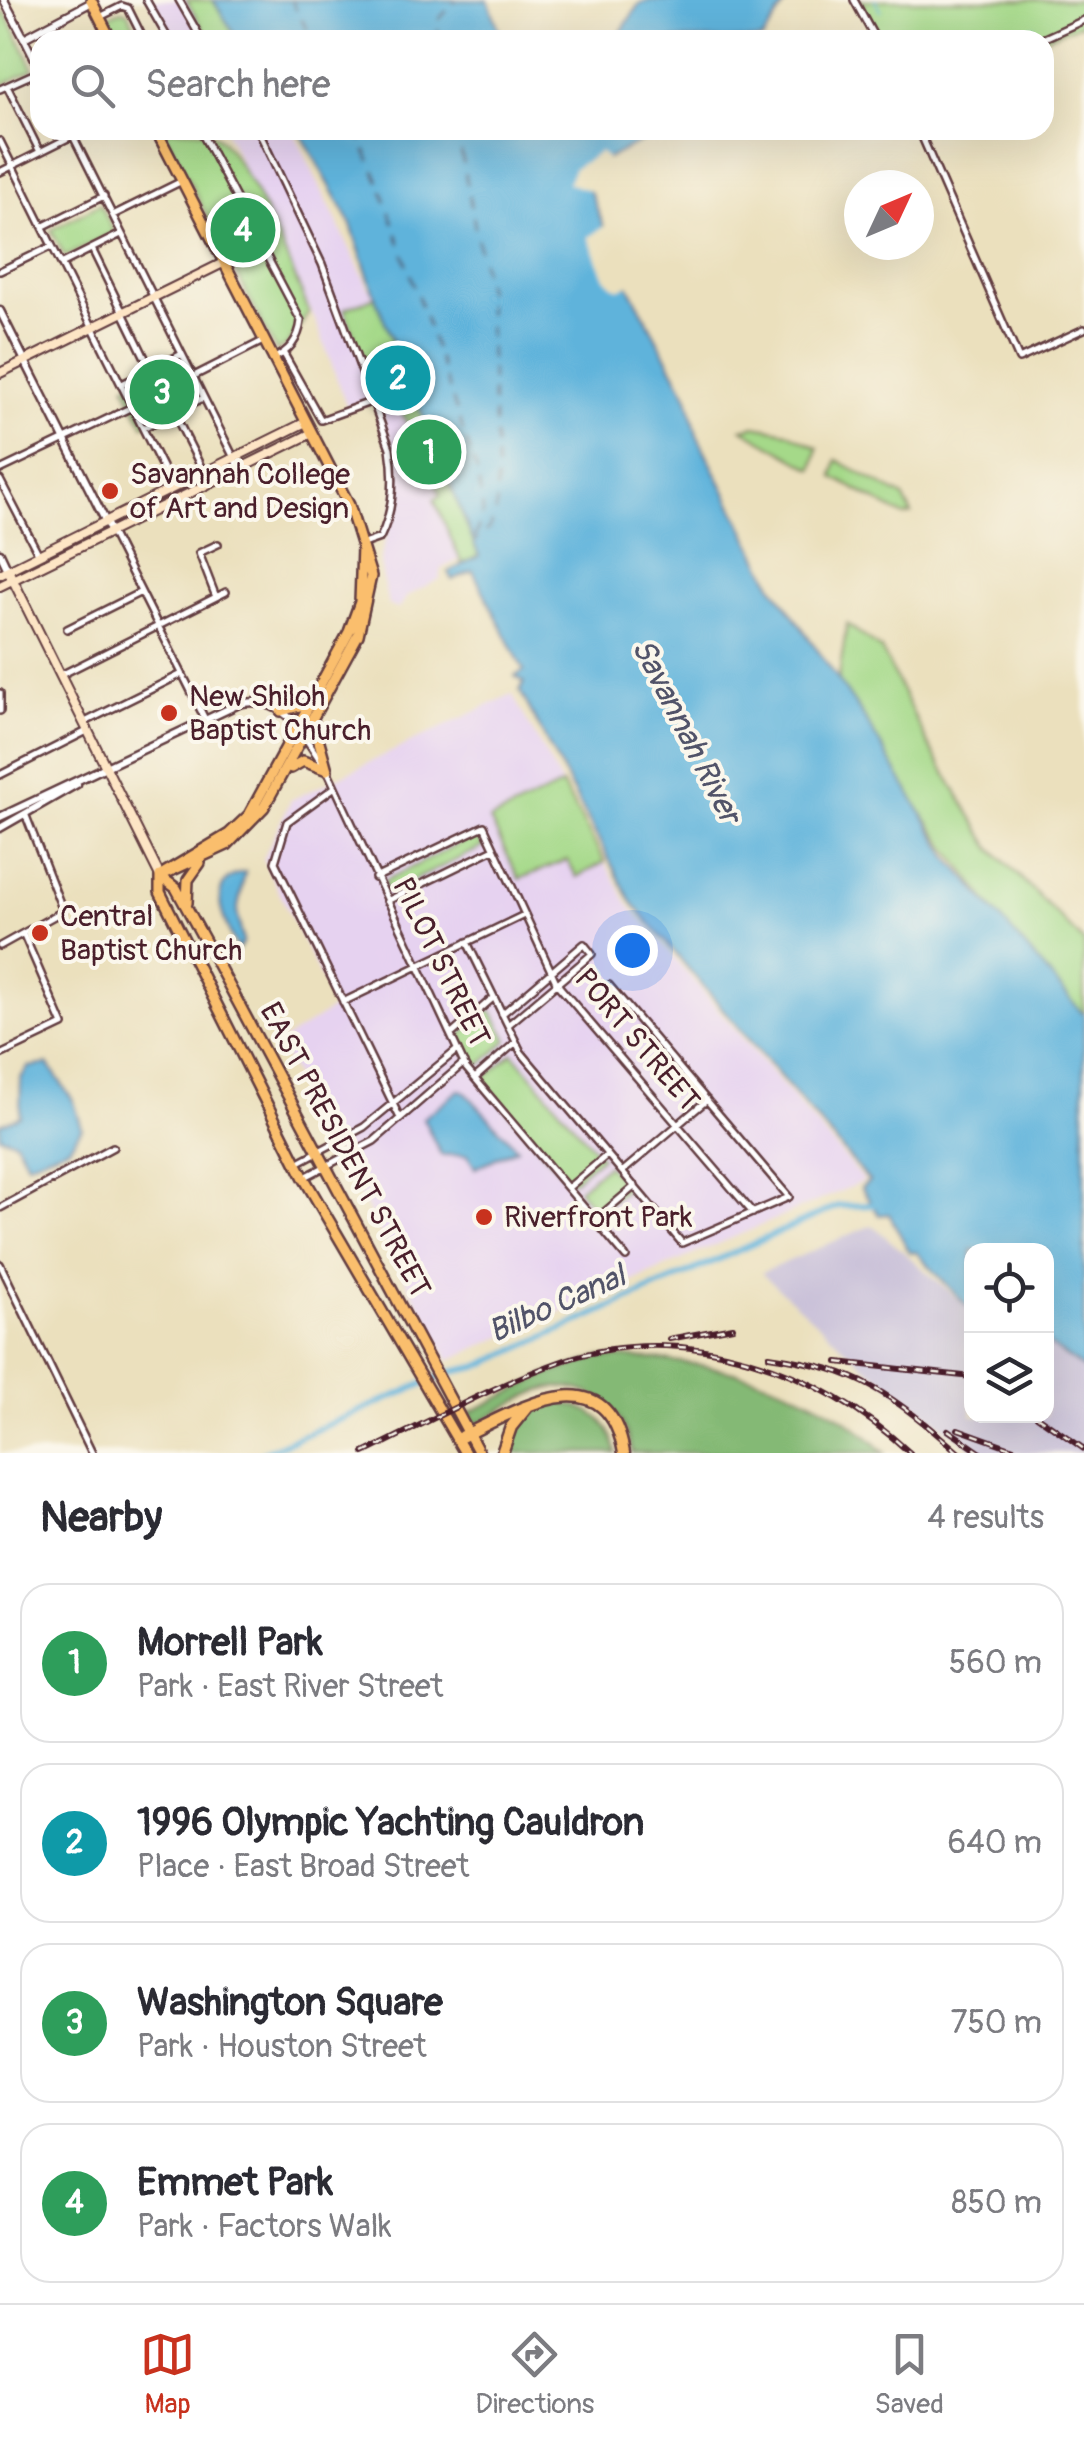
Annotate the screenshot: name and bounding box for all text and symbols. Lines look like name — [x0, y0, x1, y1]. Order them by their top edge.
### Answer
search box — [30, 30, 1054, 140]
icon: search — [65, 58, 120, 113]
text: Search here — [145, 61, 331, 109]
north arrow — [844, 170, 934, 260]
pin: 4 — [210, 192, 276, 268]
pin: 2 — [366, 340, 430, 416]
pin: 3 — [130, 354, 194, 430]
pin: 1 — [396, 414, 462, 490]
place label: Savannah College of Art and Design — [130, 456, 350, 527]
marker: Savannah College of Art and Design — [99, 480, 121, 502]
water label: Savannah River — [622, 632, 751, 833]
place label: New Shiloh Baptist Church — [189, 678, 371, 749]
marker: New Shiloh Baptist Church — [158, 702, 180, 724]
street label: PILOT STREET — [384, 871, 498, 1053]
place label: Central Baptist Church — [60, 898, 242, 969]
marker: Central Baptist Church — [29, 922, 51, 944]
your location — [607, 925, 658, 976]
street label: PORT STREET — [566, 961, 708, 1119]
street label: EAST PRESIDENT STREET — [251, 996, 439, 1304]
place label: Riverfront Park — [504, 1199, 693, 1236]
marker: Riverfront Park — [473, 1206, 495, 1228]
map controls — [964, 1243, 1054, 1423]
button: locate — [964, 1243, 1054, 1333]
water label: Bilbo Canal — [482, 1255, 635, 1352]
button: layers — [964, 1333, 1054, 1423]
text: Nearby — [40, 1492, 162, 1544]
text: 4 results — [927, 1498, 1044, 1538]
text: Morrell Park — [137, 1619, 323, 1667]
text: 1 — [68, 1643, 81, 1683]
text: 560 m — [949, 1643, 1042, 1683]
text: Park · East River Street — [137, 1667, 443, 1707]
text: 1996 Olympic Yachting Cauldron — [137, 1799, 644, 1847]
text: 2 — [66, 1823, 83, 1863]
text: 640 m — [948, 1823, 1042, 1863]
text: Place · East Broad Street — [137, 1847, 469, 1887]
text: Washington Square — [137, 1979, 443, 2027]
text: 3 — [66, 2003, 83, 2043]
text: 750 m — [951, 2003, 1042, 2043]
text: Park · Houston Street — [137, 2027, 427, 2067]
text: Emmet Park — [137, 2159, 333, 2207]
text: 4 — [65, 2183, 84, 2223]
text: 850 m — [951, 2183, 1042, 2223]
text: Park · Factors Walk — [137, 2207, 392, 2247]
tab: Map — [140, 2327, 195, 2422]
tab: Directions — [475, 2327, 594, 2422]
tab: Saved — [874, 2327, 944, 2422]

